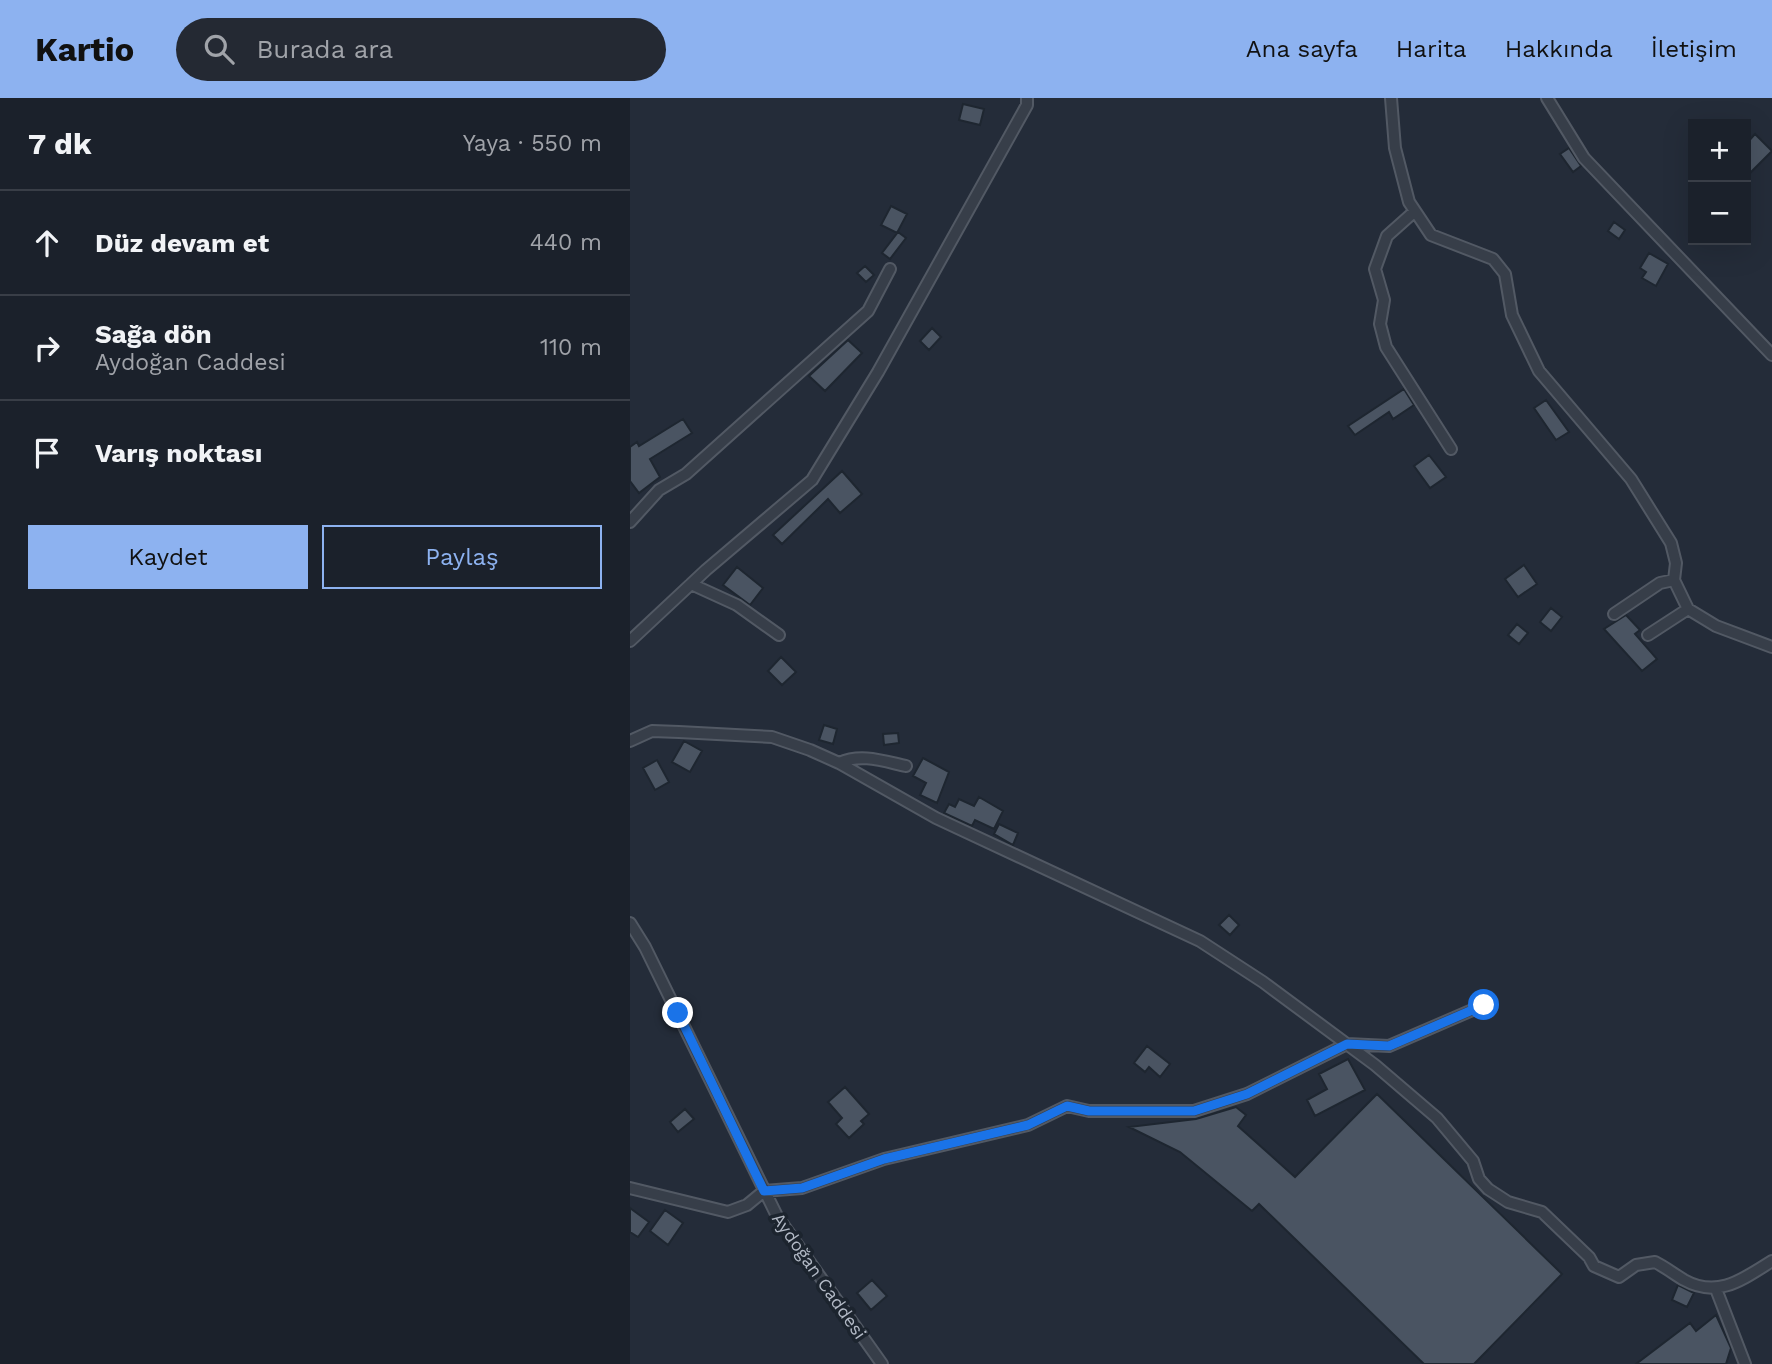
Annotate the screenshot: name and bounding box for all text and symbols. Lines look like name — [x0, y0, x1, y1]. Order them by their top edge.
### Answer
search box — [176, 18, 666, 81]
text: Kartio — [35, 30, 134, 69]
icon: search — [200, 30, 238, 68]
text: Burada ara — [256, 34, 393, 64]
text: Ana sayfa — [1246, 35, 1358, 63]
text: Harita — [1396, 35, 1467, 63]
text: Hakkında — [1505, 35, 1613, 63]
text: İletişim — [1651, 35, 1737, 63]
map controls — [1688, 119, 1751, 245]
button: + — [1688, 119, 1751, 182]
text: 7 dk — [28, 126, 92, 161]
text: Yaya · 550 m — [463, 130, 602, 157]
button: − — [1688, 182, 1751, 245]
icon: ahead — [28, 224, 66, 262]
text: Düz devam et — [95, 228, 269, 258]
text: 440 m — [530, 229, 602, 256]
text: Sağa dön — [95, 319, 212, 349]
icon: right — [28, 329, 66, 367]
text: 110 m — [540, 334, 602, 361]
text: Aydoğan Caddesi — [95, 349, 286, 376]
icon: arrive — [28, 434, 66, 472]
text: Varış noktası — [95, 438, 262, 468]
button: Kaydet — [28, 525, 308, 589]
button: Paylaş — [322, 525, 602, 589]
route start — [1468, 989, 1499, 1020]
route end — [662, 997, 693, 1028]
street label: Aydoğan Caddesi — [768, 1209, 871, 1343]

